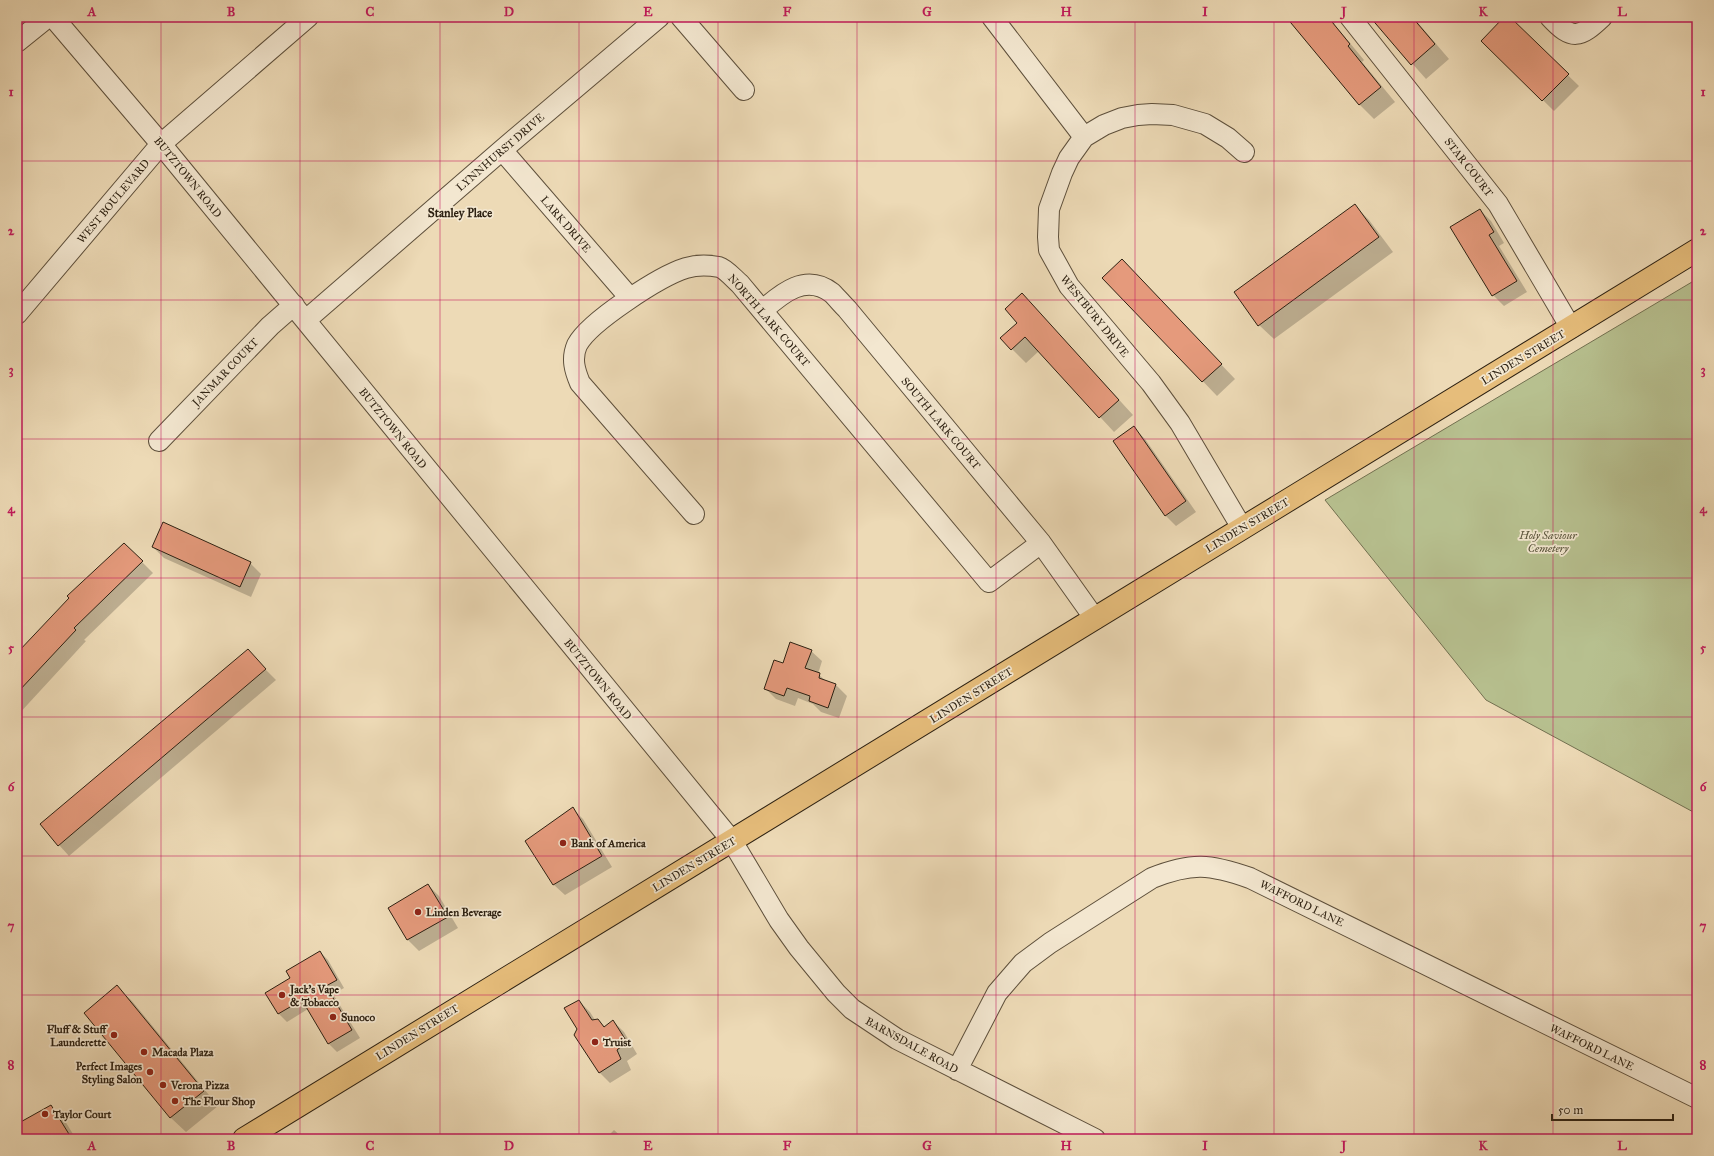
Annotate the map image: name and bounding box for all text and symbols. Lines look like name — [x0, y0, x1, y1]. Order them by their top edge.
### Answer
text: A — [87, 4, 97, 20]
text: B — [227, 4, 236, 20]
text: C — [366, 4, 375, 20]
text: D — [504, 4, 514, 20]
text: E — [643, 4, 653, 20]
text: F — [783, 4, 792, 20]
text: G — [922, 4, 932, 20]
text: H — [1060, 4, 1072, 20]
text: I — [1202, 4, 1208, 20]
text: J — [1339, 4, 1347, 20]
text: K — [1478, 4, 1488, 20]
text: L — [1617, 4, 1627, 20]
text: 1 — [8, 84, 14, 100]
text: 1 — [1700, 84, 1706, 100]
street label: LYNNHURST DRIVE — [454, 111, 547, 194]
street label: BUTZTOWN ROAD — [151, 134, 224, 221]
street label: STAR COURT — [1442, 135, 1496, 200]
street label: WEST BOULEVARD — [75, 157, 152, 246]
street label: LARK DRIVE — [538, 194, 594, 255]
district label: Stanley Place — [428, 206, 492, 221]
text: 2 — [8, 223, 15, 239]
text: 2 — [1700, 223, 1707, 239]
street label: NORTH LARK COURT — [725, 272, 812, 369]
street label: WESTBURY DRIVE — [1058, 273, 1132, 360]
street label: LINDEN STREET — [1479, 327, 1568, 388]
street label: JANMAR COURT — [189, 335, 262, 410]
text: 3 — [8, 362, 14, 378]
text: 3 — [1700, 362, 1706, 378]
street label: SOUTH LARK COURT — [898, 375, 983, 472]
street label: BUTZTOWN ROAD — [356, 385, 429, 472]
street label: LINDEN STREET — [1203, 495, 1292, 556]
text: 4 — [7, 501, 15, 517]
text: 4 — [1699, 501, 1707, 517]
park label: Holy Saviour Cemetery — [1518, 529, 1578, 555]
street label: BUTZTOWN ROAD — [561, 636, 634, 723]
text: 5 — [8, 640, 15, 656]
text: 5 — [1700, 640, 1707, 656]
street label: LINDEN STREET — [927, 664, 1015, 726]
text: 6 — [8, 779, 16, 795]
text: 6 — [1700, 779, 1708, 795]
street label: LINDEN STREET — [650, 834, 739, 895]
place label: Bank of America — [571, 837, 646, 850]
marker: Bank of America — [558, 838, 568, 848]
street label: WAFFORD LANE — [1258, 877, 1346, 929]
place label: Linden Beverage — [426, 906, 502, 919]
marker: Linden Beverage — [413, 907, 423, 917]
text: 7 — [8, 918, 15, 934]
text: 7 — [1700, 918, 1707, 934]
place label: Jack's Vape & Tobacco — [288, 983, 340, 1009]
marker: Jack's Vape & Tobacco — [277, 990, 287, 1000]
street label: LINDEN STREET — [373, 1001, 461, 1063]
place label: Sunoco — [341, 1011, 375, 1024]
marker: Sunoco — [328, 1012, 338, 1022]
street label: BARNSDALE ROAD — [863, 1015, 961, 1077]
street label: WAFFORD LANE — [1548, 1021, 1636, 1073]
place label: Fluff & Stuff Launderette — [47, 1023, 108, 1049]
marker: Fluff & Stuff Launderette — [109, 1030, 119, 1040]
place label: Truist — [602, 1036, 631, 1049]
marker: Truist — [590, 1037, 600, 1047]
place label: Macada Plaza — [152, 1046, 214, 1059]
marker: Macada Plaza — [139, 1047, 149, 1057]
text: 8 — [8, 1057, 15, 1073]
text: 8 — [1700, 1057, 1707, 1073]
place label: Perfect Images Styling Salon — [76, 1060, 142, 1087]
marker: Perfect Images Styling Salon — [145, 1067, 155, 1077]
place label: Verona Pizza — [170, 1079, 230, 1092]
marker: Verona Pizza — [158, 1080, 168, 1090]
place label: The Flour Shop — [182, 1095, 256, 1109]
marker: The Flour Shop — [170, 1096, 180, 1106]
scale bar — [1552, 1096, 1673, 1122]
text: 50 m — [1558, 1103, 1583, 1117]
place label: Taylor Court — [52, 1108, 112, 1122]
marker: Taylor Court — [40, 1109, 50, 1119]
text: A — [87, 1138, 97, 1154]
text: B — [227, 1138, 236, 1154]
text: C — [366, 1138, 375, 1154]
text: D — [504, 1138, 514, 1154]
text: E — [643, 1138, 653, 1154]
text: F — [783, 1138, 792, 1154]
text: G — [922, 1138, 932, 1154]
text: H — [1060, 1138, 1072, 1154]
text: I — [1202, 1138, 1208, 1154]
text: J — [1339, 1138, 1347, 1154]
text: K — [1478, 1138, 1488, 1154]
text: L — [1617, 1138, 1627, 1154]

